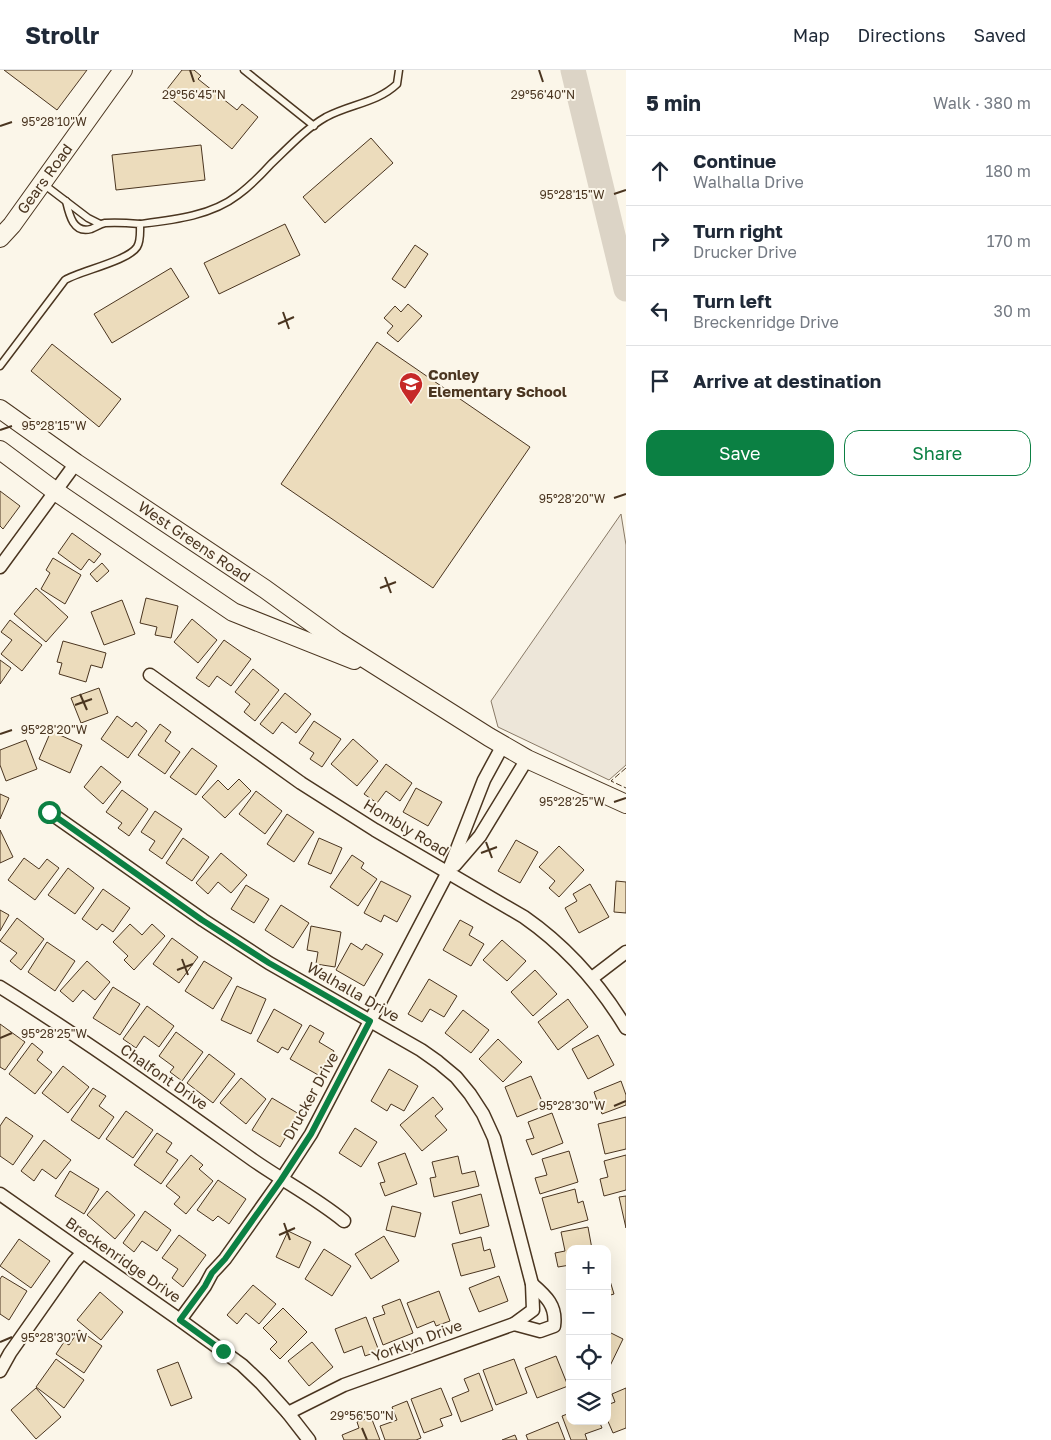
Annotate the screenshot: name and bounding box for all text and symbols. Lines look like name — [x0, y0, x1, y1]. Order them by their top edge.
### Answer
text: Strollr — [25, 20, 99, 49]
text: Map — [793, 24, 829, 46]
text: Directions — [857, 24, 945, 46]
text: Saved — [973, 24, 1026, 46]
text: 29°56'45"N — [162, 87, 226, 102]
text: 29°56'40"N — [511, 87, 575, 102]
text: 5 min — [646, 90, 701, 116]
text: Walk · 380 m — [933, 93, 1031, 113]
text: 95°28'10"W — [21, 114, 87, 129]
street label: Gears Road — [13, 140, 76, 217]
text: Continue — [693, 149, 776, 172]
icon: ahead — [646, 157, 674, 185]
text: 180 m — [985, 161, 1031, 181]
text: Walhalla Drive — [693, 172, 804, 192]
text: 95°28'15"W — [539, 187, 605, 202]
text: Turn right — [693, 219, 783, 242]
icon: right — [646, 227, 674, 255]
text: 170 m — [987, 231, 1031, 251]
text: Drucker Drive — [693, 242, 797, 262]
text: Turn left — [693, 289, 772, 312]
icon: left — [646, 297, 674, 325]
text: 30 m — [994, 301, 1031, 321]
text: Breckenridge Drive — [693, 312, 839, 332]
place label: Conley Elementary School — [428, 365, 567, 400]
icon: arrive — [646, 367, 674, 395]
text: Arrive at destination — [693, 369, 881, 392]
school or university icon: Conley Elementary School — [398, 371, 424, 405]
text: 95°28'15"W — [21, 418, 87, 433]
button: Save — [646, 430, 834, 476]
button: Share — [844, 430, 1031, 476]
text: 95°28'20"W — [539, 491, 606, 506]
street label: West Greens Road — [135, 497, 254, 585]
text: 95°28'20"W — [21, 722, 88, 737]
text: 95°28'25"W — [539, 794, 606, 809]
street label: Hombly Road — [361, 795, 452, 860]
route start — [38, 801, 61, 824]
street label: Walhalla Drive — [304, 957, 403, 1025]
text: 95°28'25"W — [21, 1026, 88, 1041]
street label: Chalfont Drive — [117, 1039, 212, 1113]
street label: Drucker Drive — [279, 1048, 342, 1142]
text: 95°28'30"W — [539, 1098, 606, 1113]
street label: Breckenridge Drive — [62, 1213, 185, 1306]
map controls — [566, 1245, 611, 1425]
button: + — [566, 1245, 611, 1290]
button: − — [566, 1290, 611, 1335]
street label: Yorklyn Drive — [369, 1315, 465, 1365]
text: 95°28'30"W — [21, 1330, 88, 1345]
button: locate — [566, 1335, 611, 1380]
route end — [212, 1340, 235, 1363]
button: layers — [566, 1380, 611, 1425]
text: 29°56'50"N — [330, 1408, 394, 1423]

